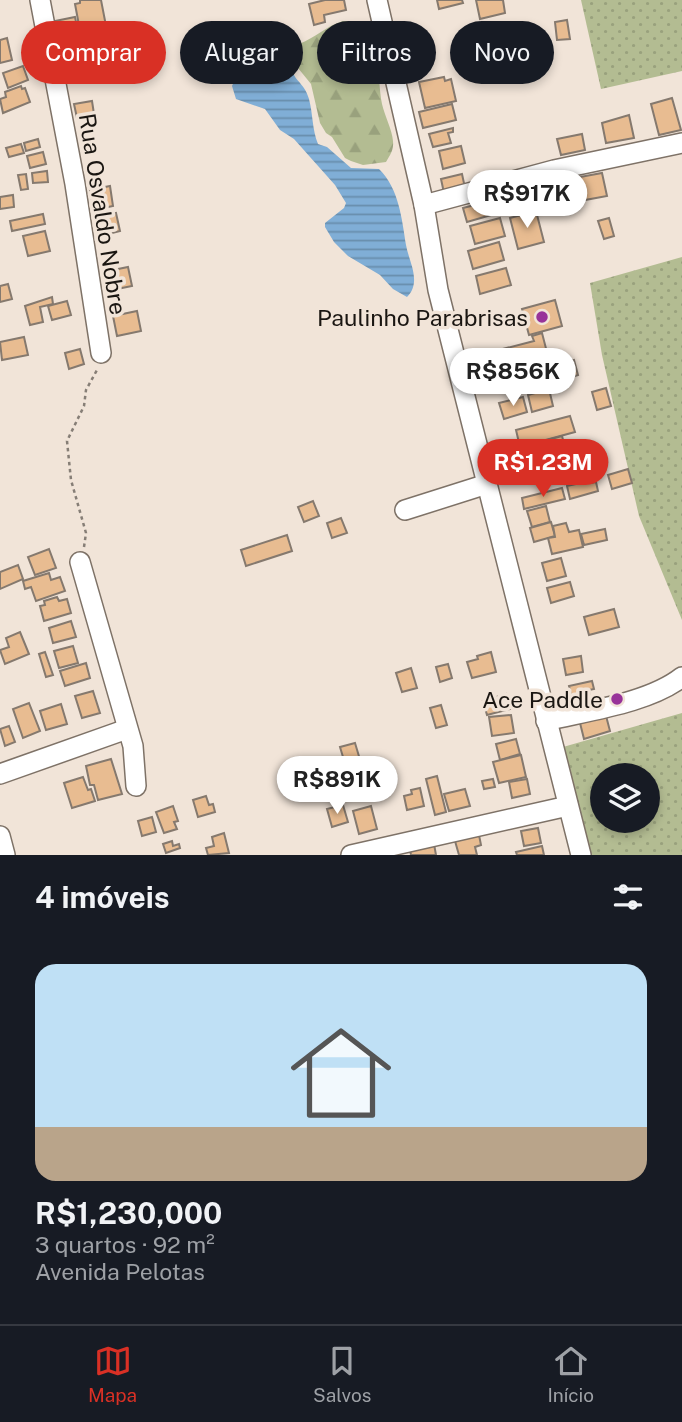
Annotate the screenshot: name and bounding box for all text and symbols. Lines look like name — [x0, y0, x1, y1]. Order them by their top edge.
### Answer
chip: Comprar — [21, 21, 166, 84]
chip: Alugar — [180, 21, 303, 84]
chip: Filtros — [317, 21, 436, 84]
chip: Novo — [450, 21, 554, 84]
street label: Rua Osvaldo Nobre — [74, 111, 132, 317]
pin: R$917K — [470, 170, 584, 230]
text: R$917K — [483, 179, 571, 206]
place label: Paulinho Parabrisas — [317, 304, 528, 331]
marker: Paulinho Parabrisas — [534, 309, 550, 325]
pin: R$856K — [456, 348, 570, 408]
text: R$856K — [466, 357, 560, 384]
pin: R$1.23M — [478, 440, 608, 499]
text: R$1.23M — [493, 448, 593, 475]
place label: Ace Paddle — [482, 686, 603, 713]
marker: Ace Paddle — [609, 691, 625, 707]
pin: R$891K — [280, 756, 394, 816]
map controls — [590, 763, 660, 833]
button: layers — [590, 763, 660, 833]
text: R$891K — [293, 765, 381, 792]
icon: filters — [609, 878, 647, 916]
text: 4 imóveis — [35, 879, 170, 915]
icon: home — [278, 1010, 404, 1136]
text: R$1,230,000 — [35, 1195, 222, 1231]
text: 3 quartos · 92 m² — [35, 1231, 215, 1258]
text: Avenida Pelotas — [35, 1258, 205, 1285]
tab: Mapa — [88, 1342, 137, 1406]
tab: Salvos — [313, 1342, 371, 1406]
tab: Início — [547, 1342, 594, 1406]

